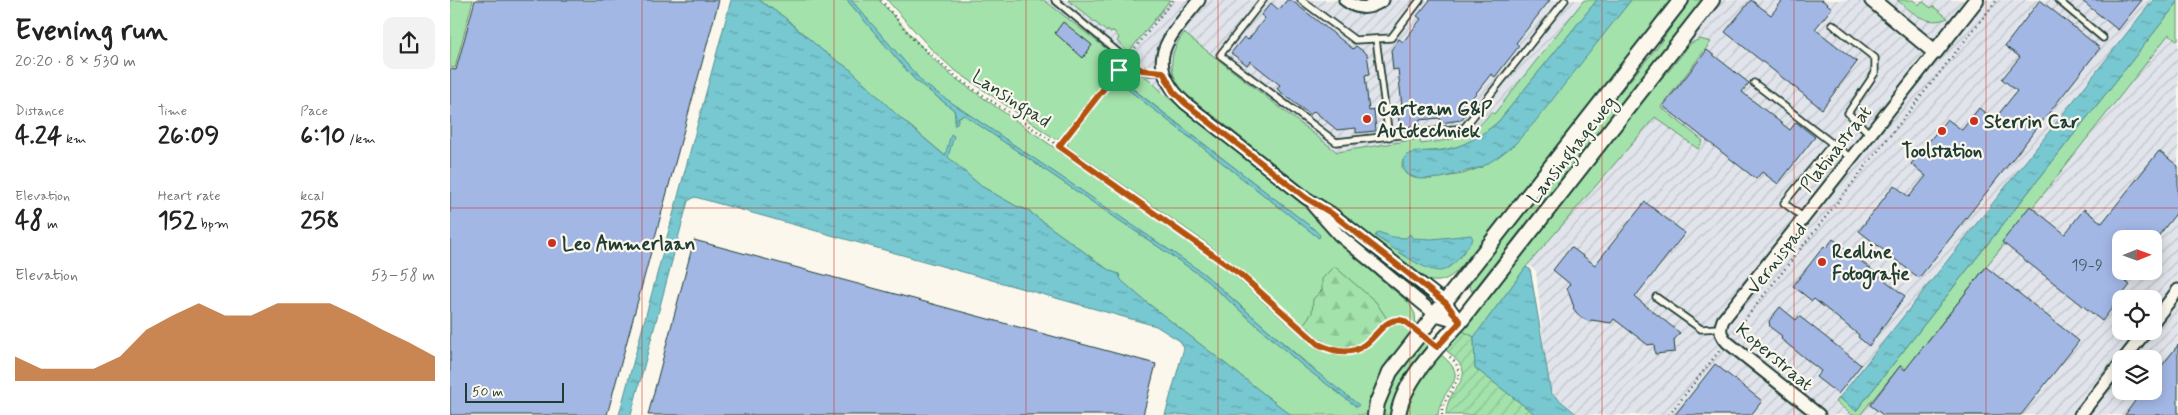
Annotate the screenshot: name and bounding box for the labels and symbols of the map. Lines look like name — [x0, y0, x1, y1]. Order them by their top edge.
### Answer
pin — [1098, 49, 1140, 91]
street label: Lansingpad — [965, 64, 1055, 137]
street label: Lansinghageweg — [1522, 91, 1625, 211]
place label: Carteam G&P Autotechniek — [1377, 97, 1493, 144]
street label: Platinastraat — [1795, 101, 1878, 197]
place label: Sterrin Car — [1984, 110, 2079, 135]
marker: Carteam G&P Autotechniek — [1361, 113, 1373, 125]
marker: Sterrin Car — [1968, 115, 1980, 127]
marker: Toolstation — [1936, 125, 1948, 137]
place label: Toolstation — [1902, 139, 1983, 164]
street label: Vernispad — [1741, 218, 1813, 300]
north arrow — [2112, 230, 2162, 280]
place label: Leo Ammerlaan — [562, 232, 695, 257]
marker: Leo Ammerlaan — [546, 237, 558, 249]
place label: Redline Fotografie — [1832, 240, 1910, 290]
house number: 19-9 — [2071, 255, 2103, 276]
marker: Redline Fotografie — [1816, 256, 1828, 268]
street label: Koperstraat — [1730, 317, 1818, 397]
scale bar — [465, 380, 564, 403]

